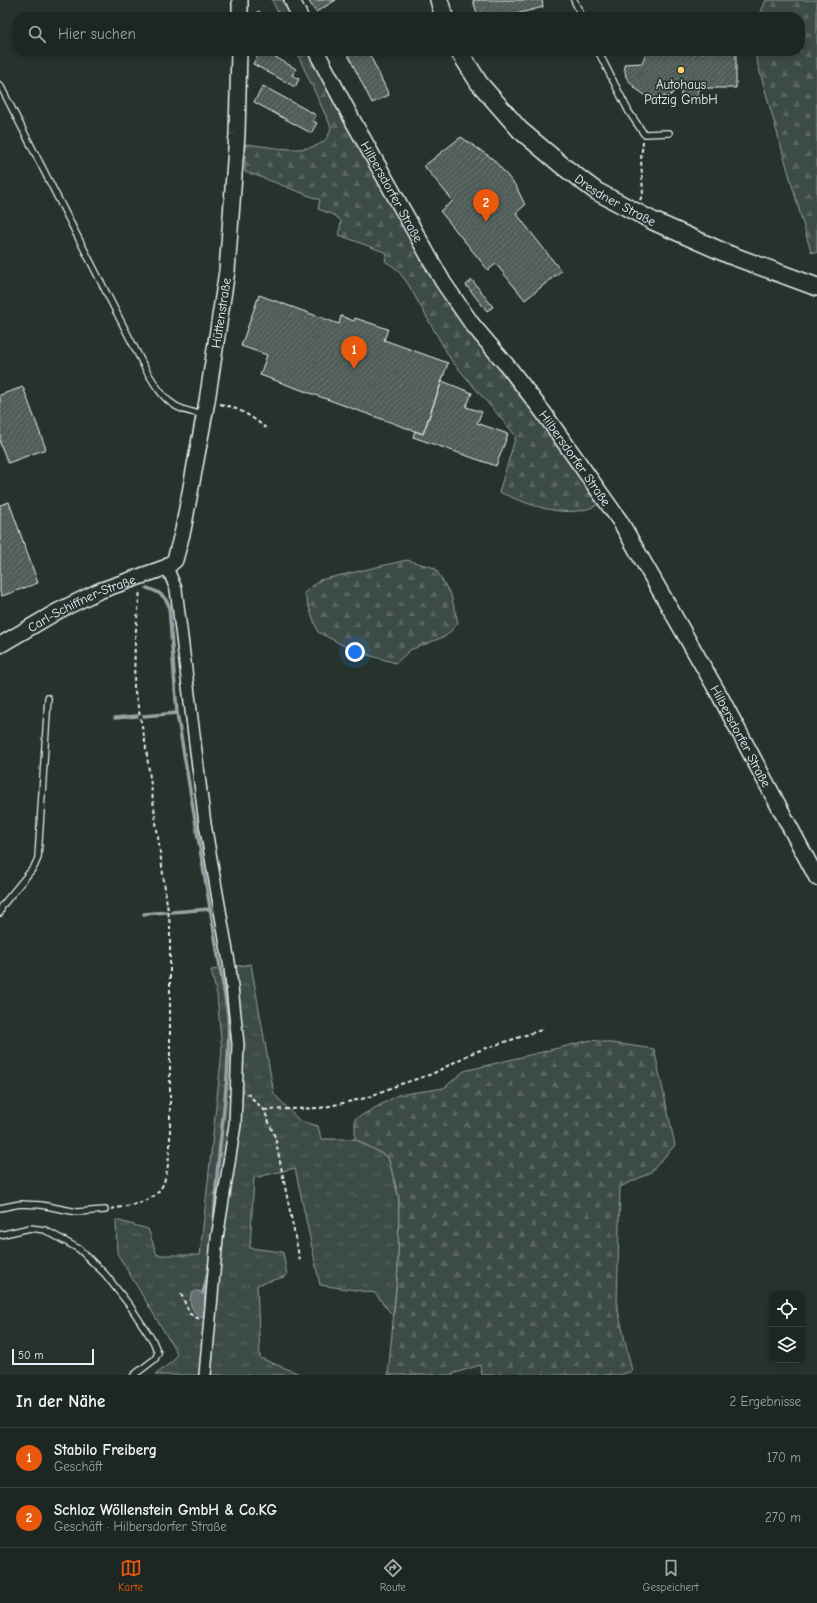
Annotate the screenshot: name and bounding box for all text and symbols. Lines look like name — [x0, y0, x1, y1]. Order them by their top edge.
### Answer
search box — [12, 12, 805, 56]
icon: search — [26, 23, 48, 45]
text: Hier suchen — [58, 25, 136, 43]
marker: Autohaus Patzig GmbH — [676, 65, 686, 75]
place label: Autohaus Patzig GmbH — [644, 77, 718, 107]
street label: Hilbersdorfer Straße — [358, 138, 427, 245]
street label: Dresdner Straße — [572, 171, 659, 229]
pin: 2 — [473, 189, 499, 222]
street label: Hüttenstraße — [208, 276, 233, 349]
pin: 1 — [341, 336, 367, 369]
street label: Hilbersdorfer Straße — [537, 407, 615, 509]
street label: Carl-Schiffner-Straße — [25, 571, 138, 635]
your location — [345, 642, 365, 662]
street label: Hilbersdorfer Straße — [708, 682, 775, 790]
map controls — [769, 1291, 805, 1363]
button: locate — [769, 1291, 805, 1327]
button: layers — [769, 1327, 805, 1363]
scale bar — [12, 1347, 94, 1366]
text: 50 m — [18, 1349, 43, 1362]
text: In der Nähe — [16, 1392, 105, 1411]
text: 2 Ergebnisse — [729, 1394, 801, 1409]
text: Stabilo Freiberg — [54, 1441, 157, 1459]
text: 1 — [26, 1450, 32, 1465]
text: 170 m — [767, 1450, 801, 1465]
text: Geschäft — [54, 1459, 102, 1474]
text: Schloz Wöllenstein GmbH & Co.KG — [54, 1501, 277, 1519]
text: 2 — [26, 1510, 32, 1525]
text: 270 m — [765, 1510, 801, 1525]
text: Geschäft · Hilbersdorfer Straße — [54, 1519, 227, 1534]
tab: Karte — [118, 1557, 143, 1594]
tab: Route — [380, 1557, 406, 1594]
tab: Gespeichert — [643, 1557, 699, 1594]

